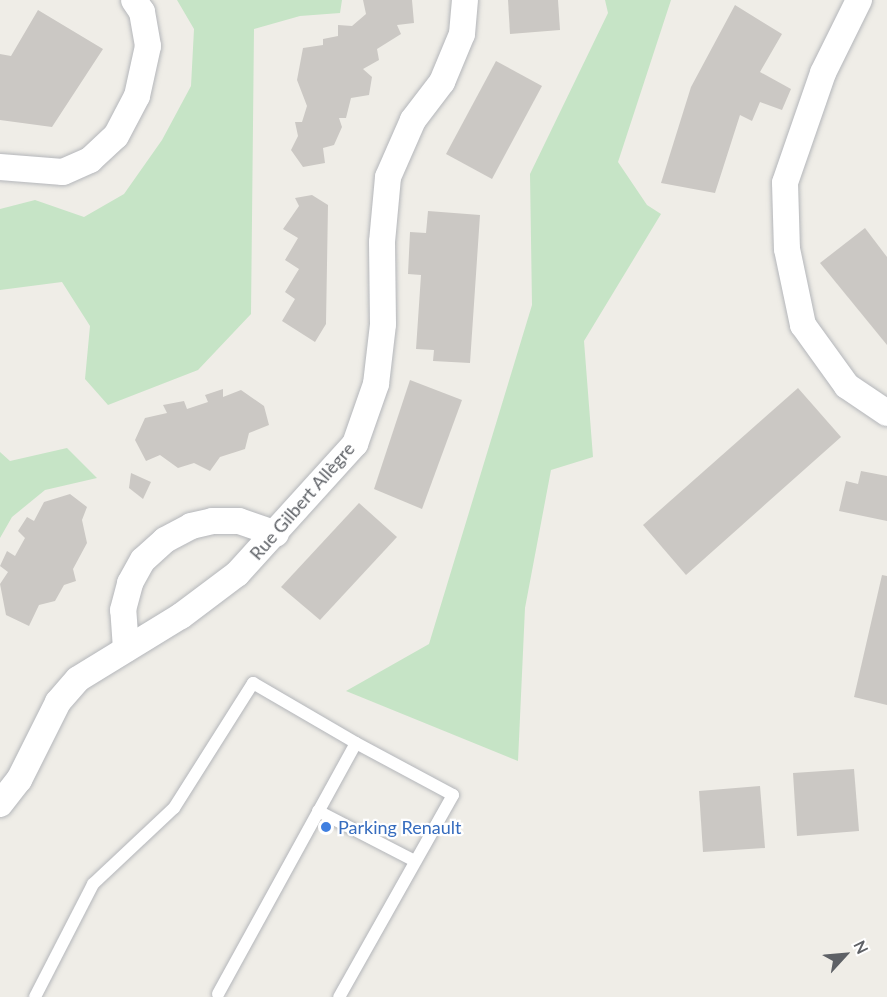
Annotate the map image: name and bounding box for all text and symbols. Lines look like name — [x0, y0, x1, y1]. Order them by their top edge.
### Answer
street label: Rue Gilbert Allègre — [245, 438, 359, 564]
place label: Parking Renault — [338, 816, 461, 838]
marker: Parking Renault — [319, 820, 333, 834]
north arrow — [815, 925, 875, 985]
text: N — [850, 937, 873, 957]

